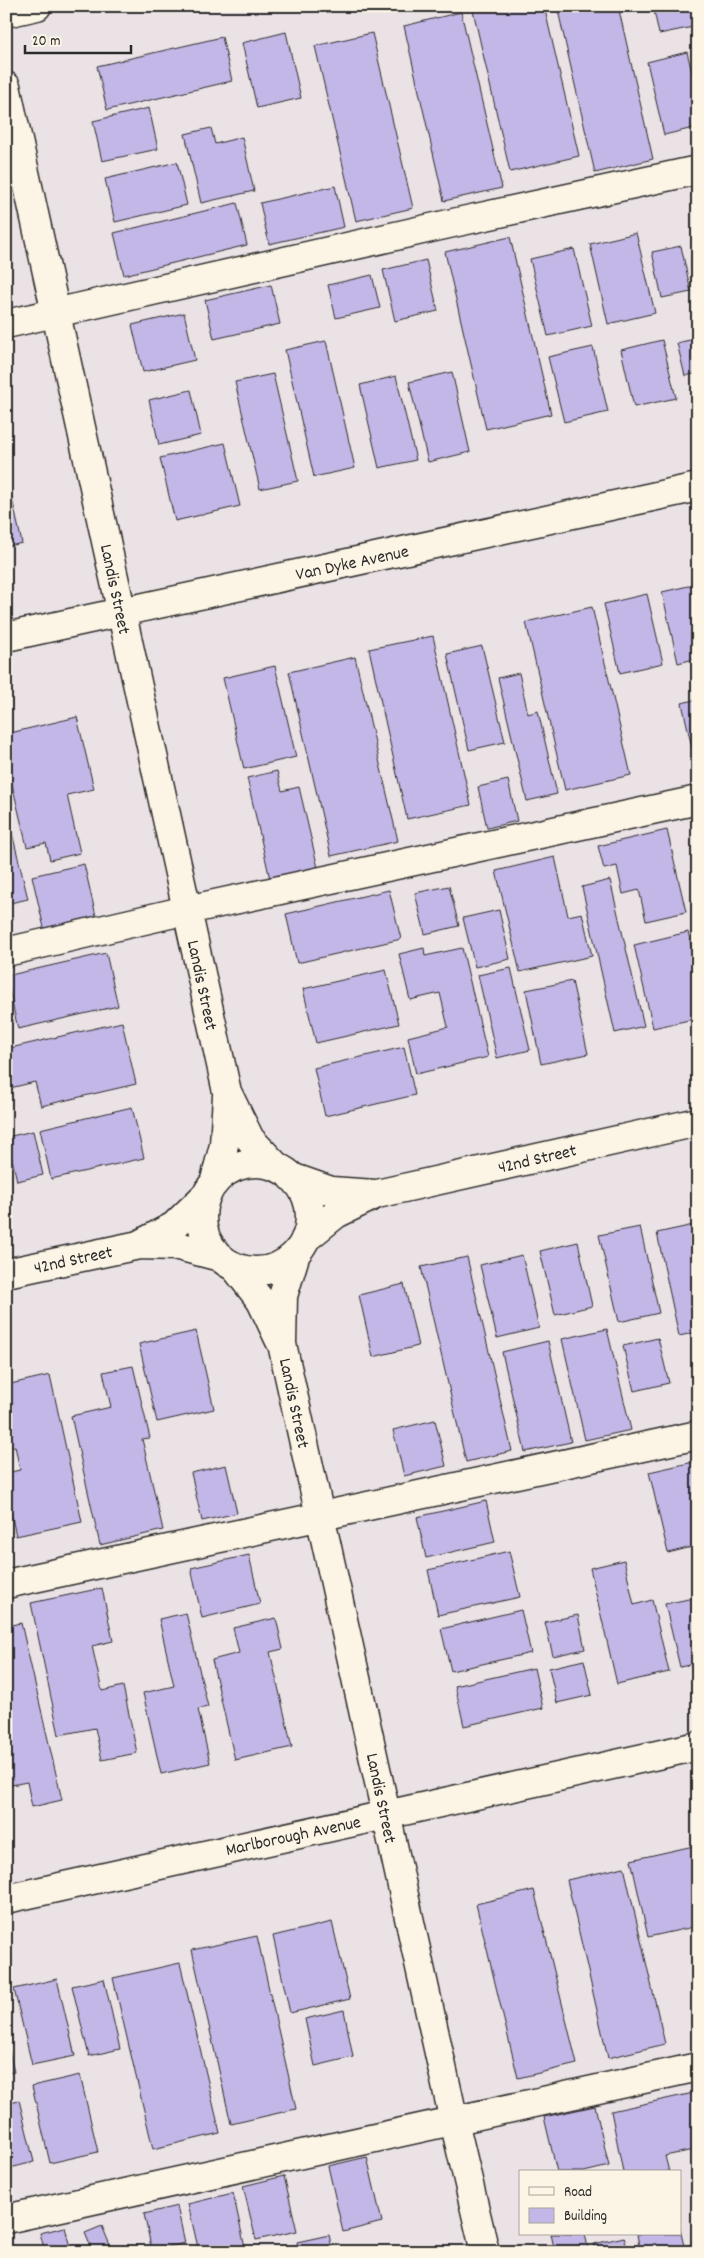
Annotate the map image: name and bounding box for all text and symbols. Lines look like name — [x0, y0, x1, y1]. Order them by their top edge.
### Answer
scale bar — [25, 22, 131, 54]
text: 20 m — [32, 31, 60, 53]
street label: Van Dyke Avenue — [294, 540, 411, 589]
street label: Landis Street — [92, 542, 135, 637]
street label: Landis Street — [179, 938, 222, 1033]
street label: 42nd Street — [496, 1139, 580, 1182]
street label: 42nd Street — [32, 1241, 116, 1282]
street label: Landis Street — [271, 1356, 314, 1451]
street label: Landis Street — [358, 1751, 401, 1846]
street label: Marlborough Avenue — [224, 1811, 364, 1864]
legend — [519, 2170, 682, 2236]
text: Road — [564, 2182, 592, 2204]
text: Building — [564, 2206, 607, 2228]

